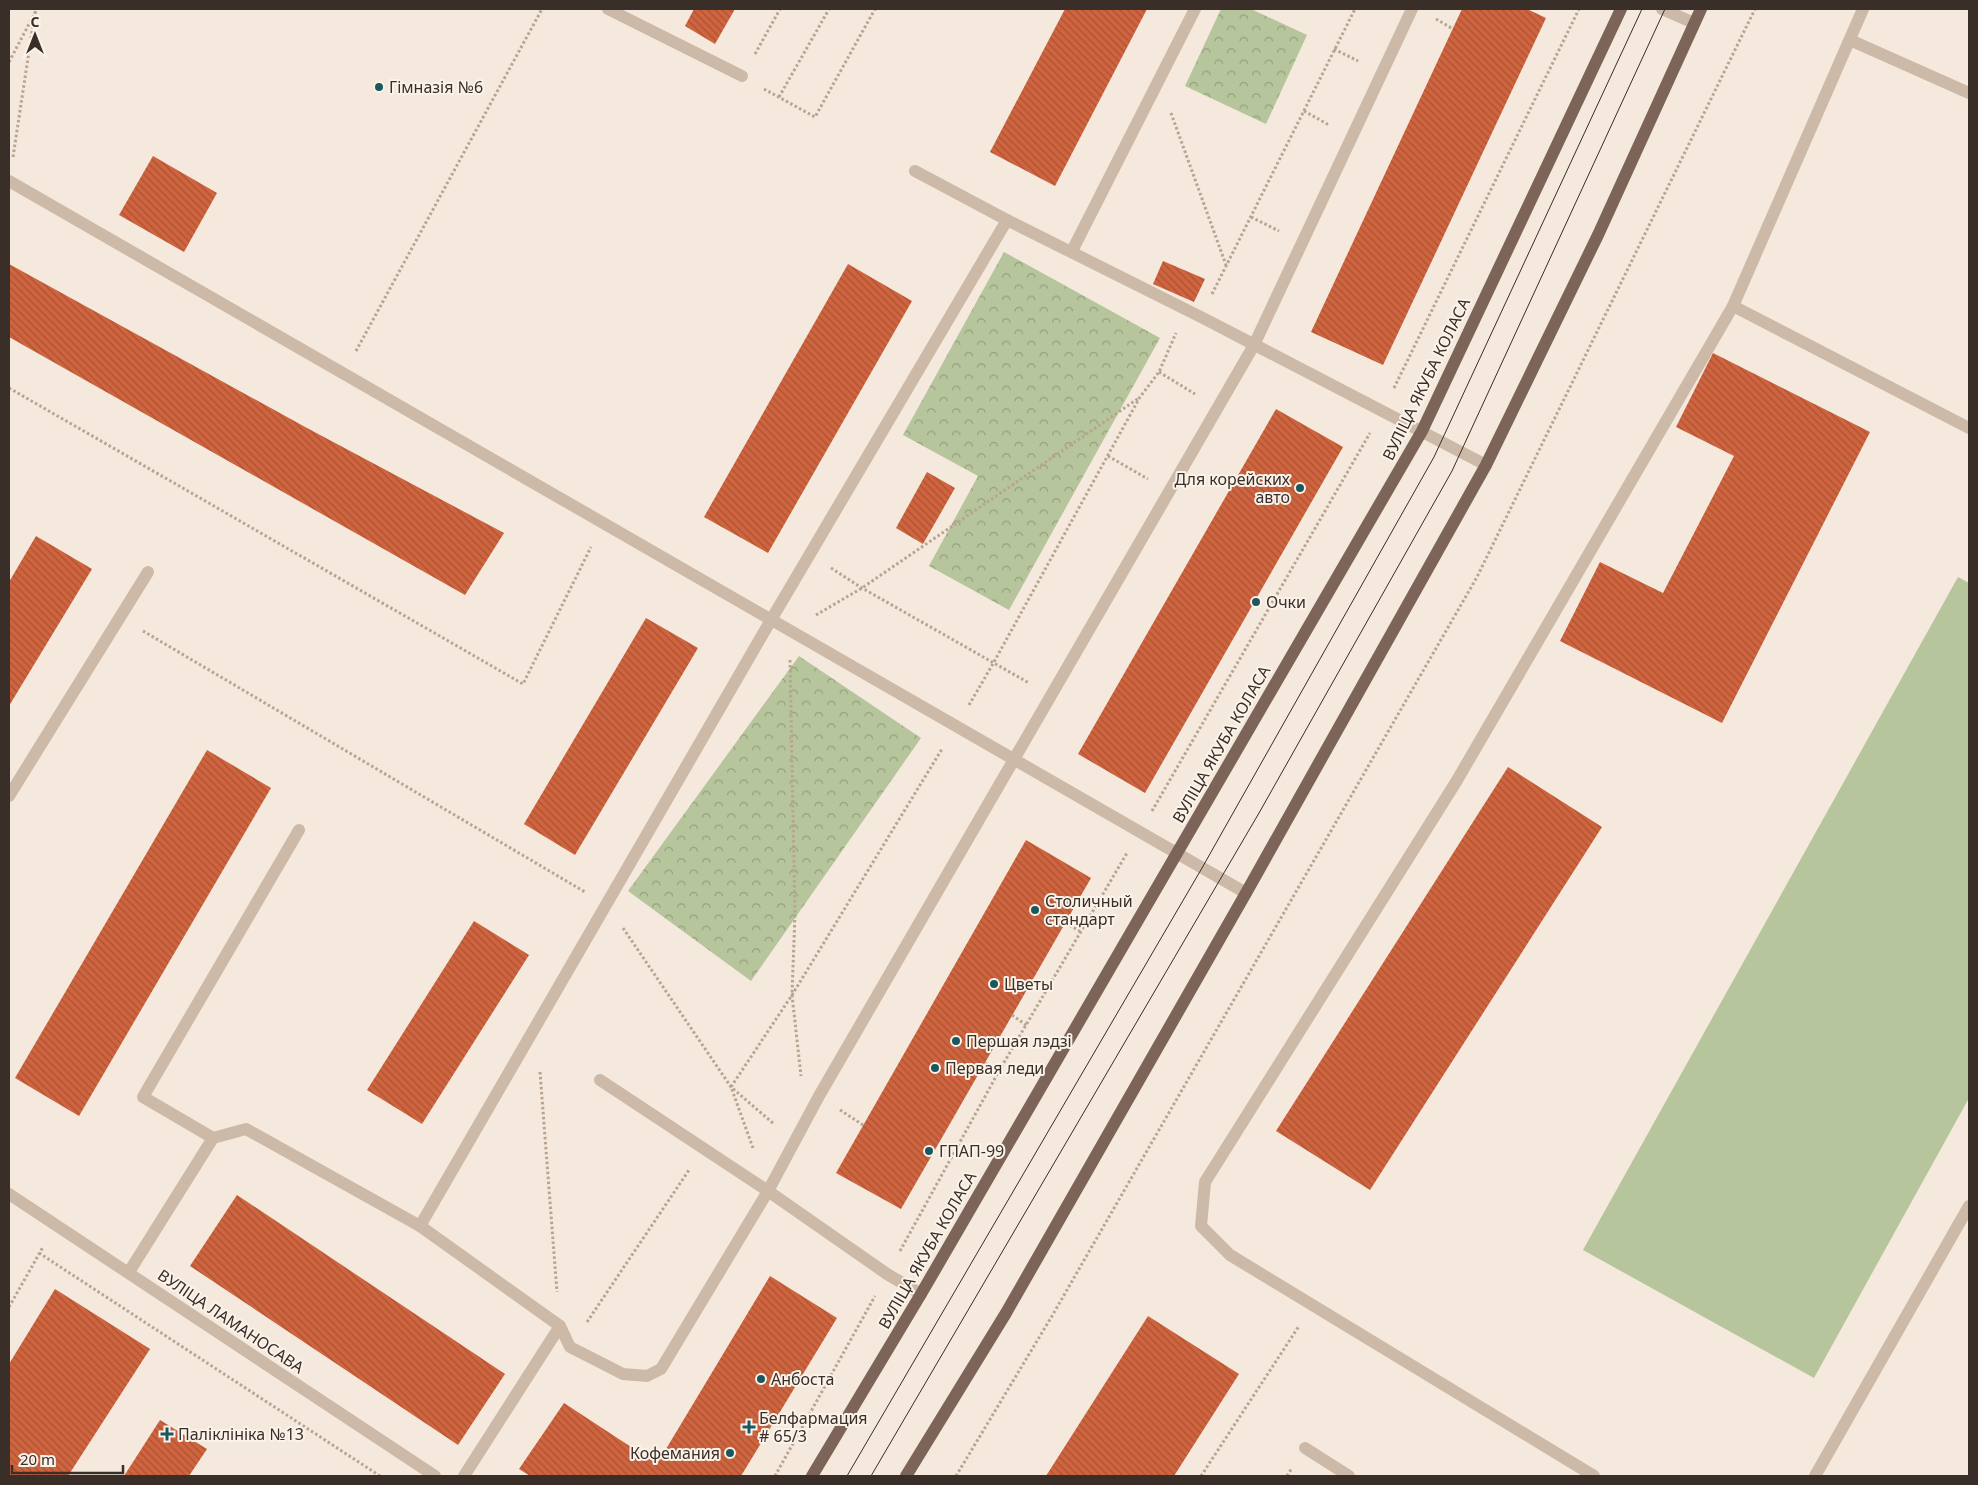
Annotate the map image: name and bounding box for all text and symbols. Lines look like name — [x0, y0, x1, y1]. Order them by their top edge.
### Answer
north arrow — [10, 10, 60, 60]
text: С — [30, 12, 40, 31]
place label: Гімназія №6 — [389, 76, 483, 98]
marker: Гімназія №6 — [373, 81, 385, 93]
street label: ВУЛІЦА ЯКУБА КОЛАСА — [1377, 293, 1475, 464]
place label: Для корейских авто — [1174, 468, 1291, 508]
marker: Для корейских авто — [1294, 482, 1306, 494]
place label: Очки — [1266, 591, 1306, 613]
marker: Очки — [1250, 596, 1262, 608]
street label: ВУЛІЦА ЯКУБА КОЛАСА — [1167, 661, 1275, 827]
place label: Столичный стандарт — [1045, 890, 1133, 930]
marker: Столичный стандарт — [1029, 904, 1041, 916]
place label: Цветы — [1004, 973, 1053, 995]
marker: Цветы — [988, 978, 1000, 990]
place label: Першая лэдзі — [966, 1030, 1072, 1052]
marker: Першая лэдзі — [950, 1035, 962, 1047]
place label: Первая леди — [945, 1057, 1044, 1079]
marker: Первая леди — [929, 1062, 941, 1074]
place label: ГПАП-99 — [939, 1140, 1004, 1162]
marker: ГПАП-99 — [923, 1145, 935, 1157]
street label: ВУЛІЦА ЯКУБА КОЛАСА — [873, 1167, 981, 1333]
street label: ВУЛІЦА ЛАМАНОСАВА — [154, 1264, 309, 1379]
place label: Анбоста — [771, 1368, 834, 1390]
marker: Анбоста — [755, 1373, 767, 1385]
place label: Белфармация # 65/3 — [759, 1407, 868, 1447]
marker: Белфармация # 65/3 — [743, 1421, 755, 1433]
place label: Паліклініка №13 — [178, 1423, 304, 1445]
marker: Паліклініка №13 — [160, 1427, 174, 1441]
scale bar — [12, 1442, 124, 1474]
place label: Кофемания — [630, 1442, 720, 1464]
marker: Кофемания — [724, 1447, 736, 1459]
text: 20 m — [20, 1449, 55, 1469]

